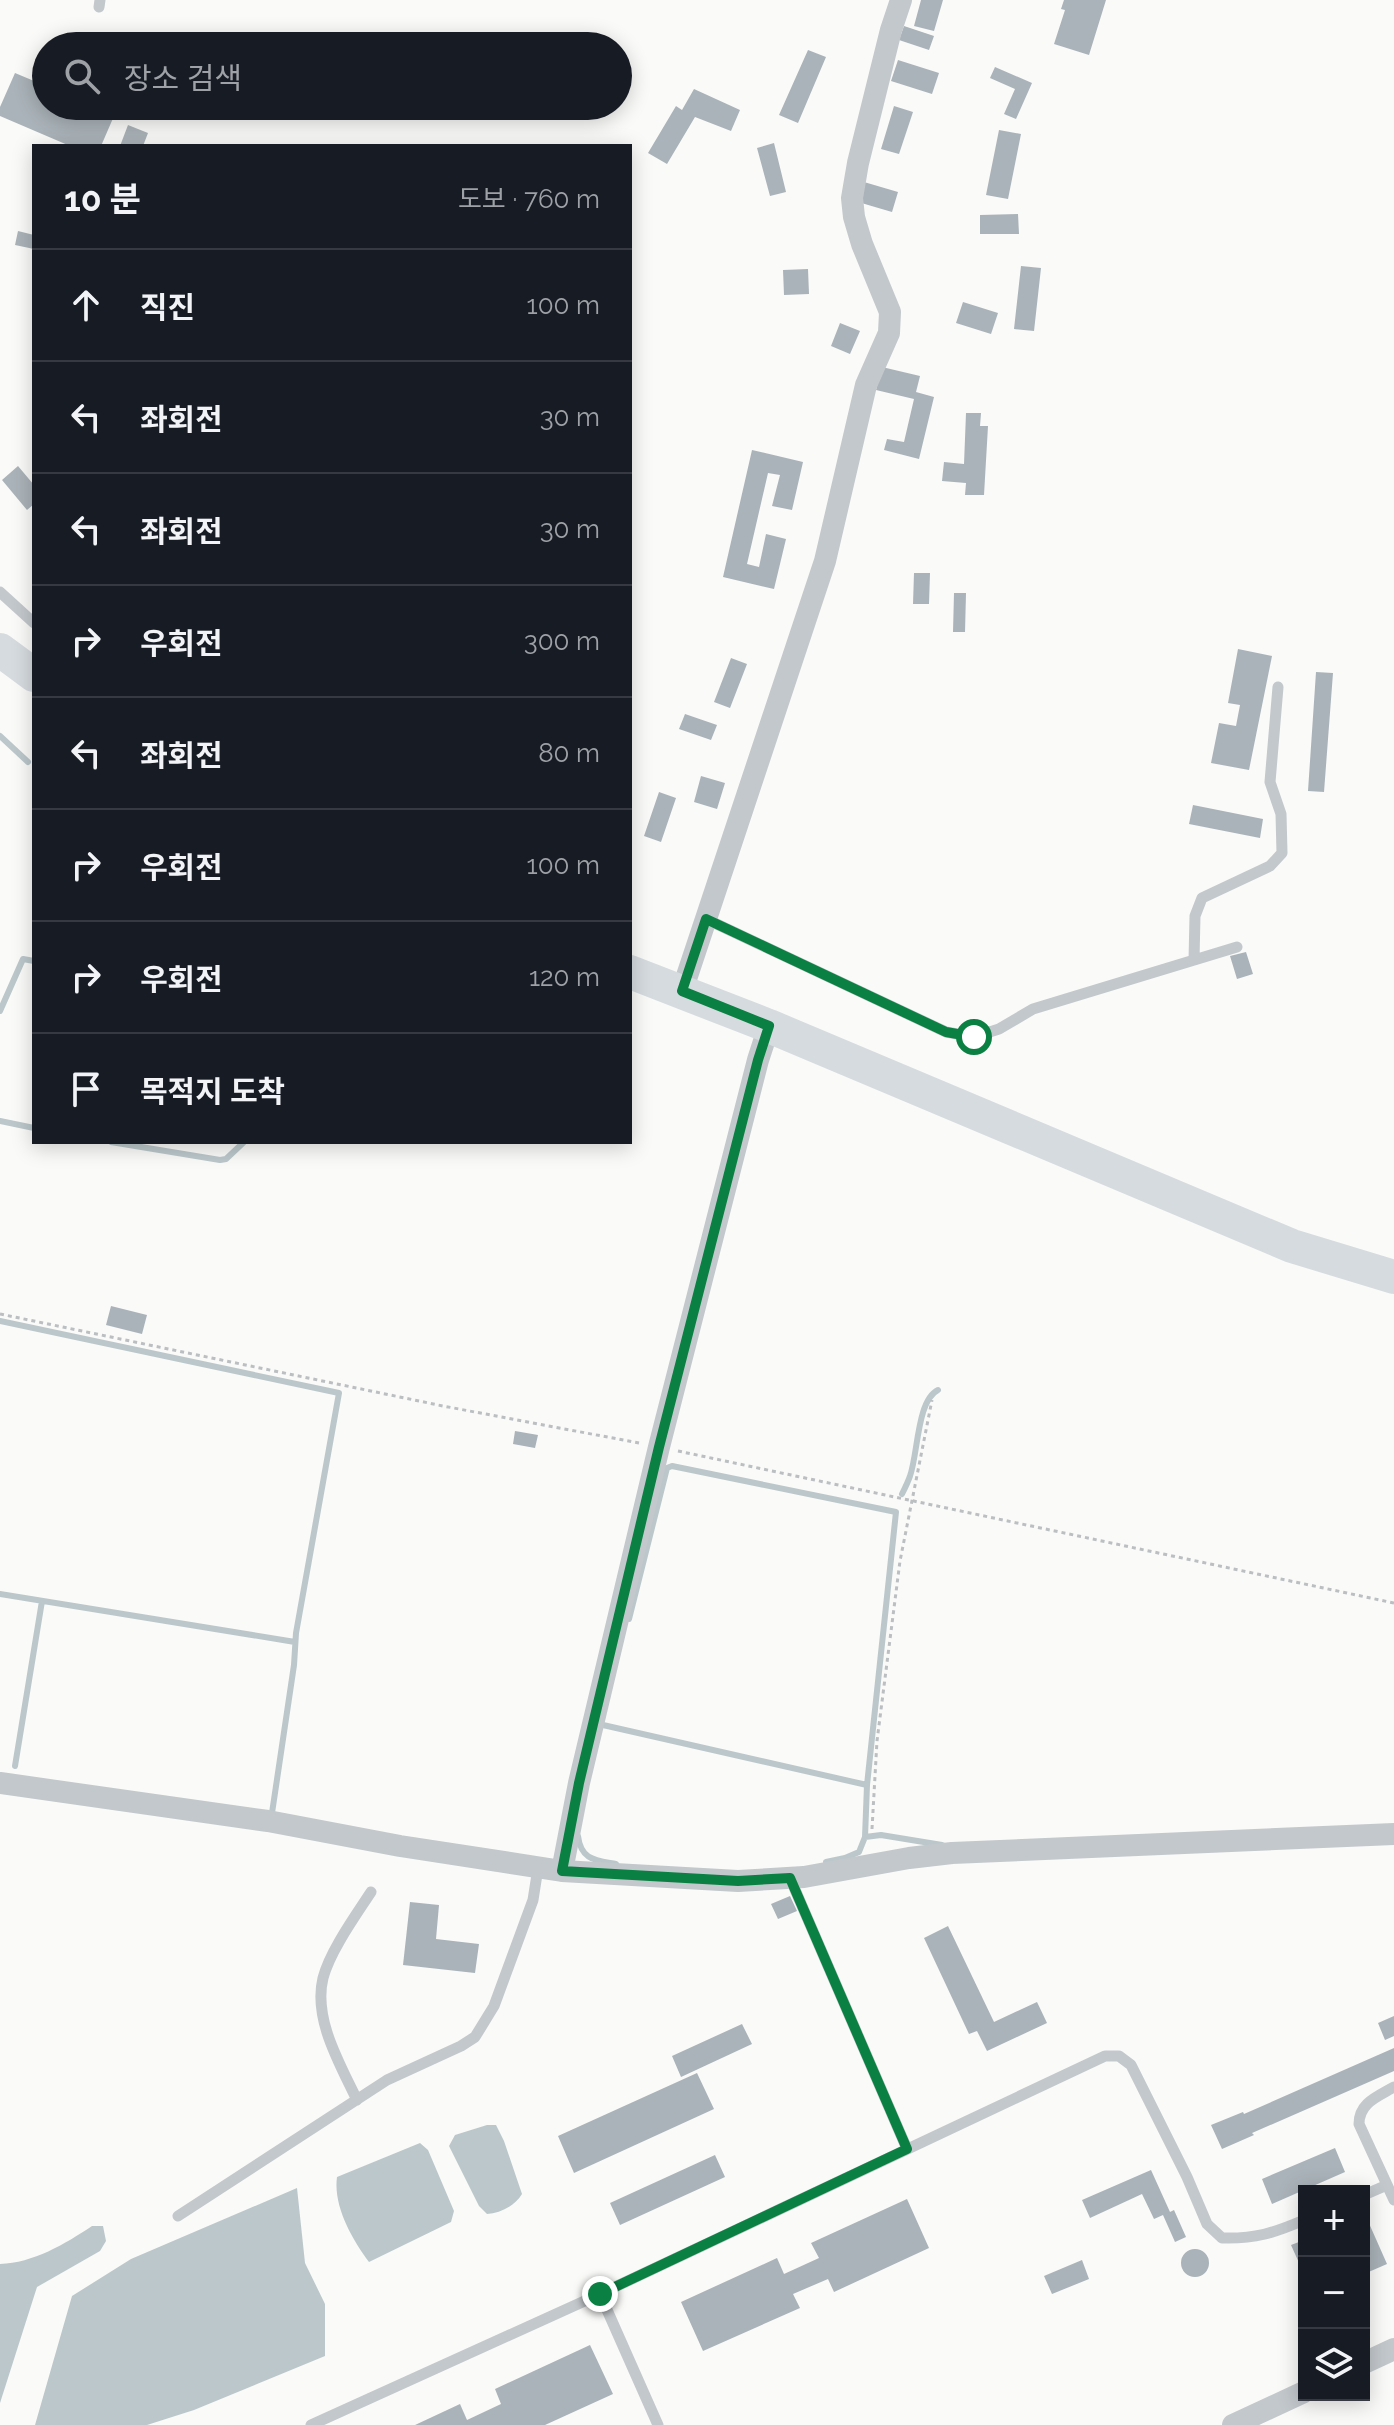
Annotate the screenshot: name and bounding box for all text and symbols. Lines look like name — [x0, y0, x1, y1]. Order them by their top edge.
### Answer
search box — [32, 32, 632, 120]
icon: search — [60, 54, 104, 98]
text: 장소 검색 — [124, 61, 242, 96]
text: 10 분 — [64, 179, 141, 219]
text: 도보 · 760 m — [458, 184, 600, 214]
icon: ahead — [64, 283, 108, 327]
text: 직진 — [140, 290, 195, 325]
text: 100 m — [527, 290, 600, 320]
icon: left — [64, 395, 108, 439]
text: 좌회전 — [140, 402, 223, 437]
text: 30 m — [540, 402, 600, 432]
icon: left — [64, 507, 108, 551]
text: 좌회전 — [140, 514, 223, 549]
text: 30 m — [540, 514, 600, 544]
icon: right — [64, 619, 108, 663]
text: 우회전 — [140, 626, 223, 661]
text: 300 m — [524, 626, 600, 656]
icon: left — [64, 731, 108, 775]
text: 좌회전 — [140, 738, 223, 773]
text: 80 m — [538, 738, 600, 768]
icon: right — [64, 843, 108, 887]
text: 우회전 — [140, 850, 223, 885]
text: 100 m — [527, 850, 600, 880]
icon: right — [64, 955, 108, 999]
text: 우회전 — [140, 962, 223, 997]
text: 120 m — [529, 962, 600, 992]
route start — [956, 1019, 992, 1055]
icon: arrive — [64, 1067, 108, 1111]
text: 목적지 도착 — [140, 1074, 285, 1109]
map controls — [1298, 2185, 1370, 2401]
button: + — [1298, 2185, 1370, 2257]
button: − — [1298, 2257, 1370, 2329]
route end — [582, 2276, 618, 2312]
button: layers — [1298, 2329, 1370, 2401]

